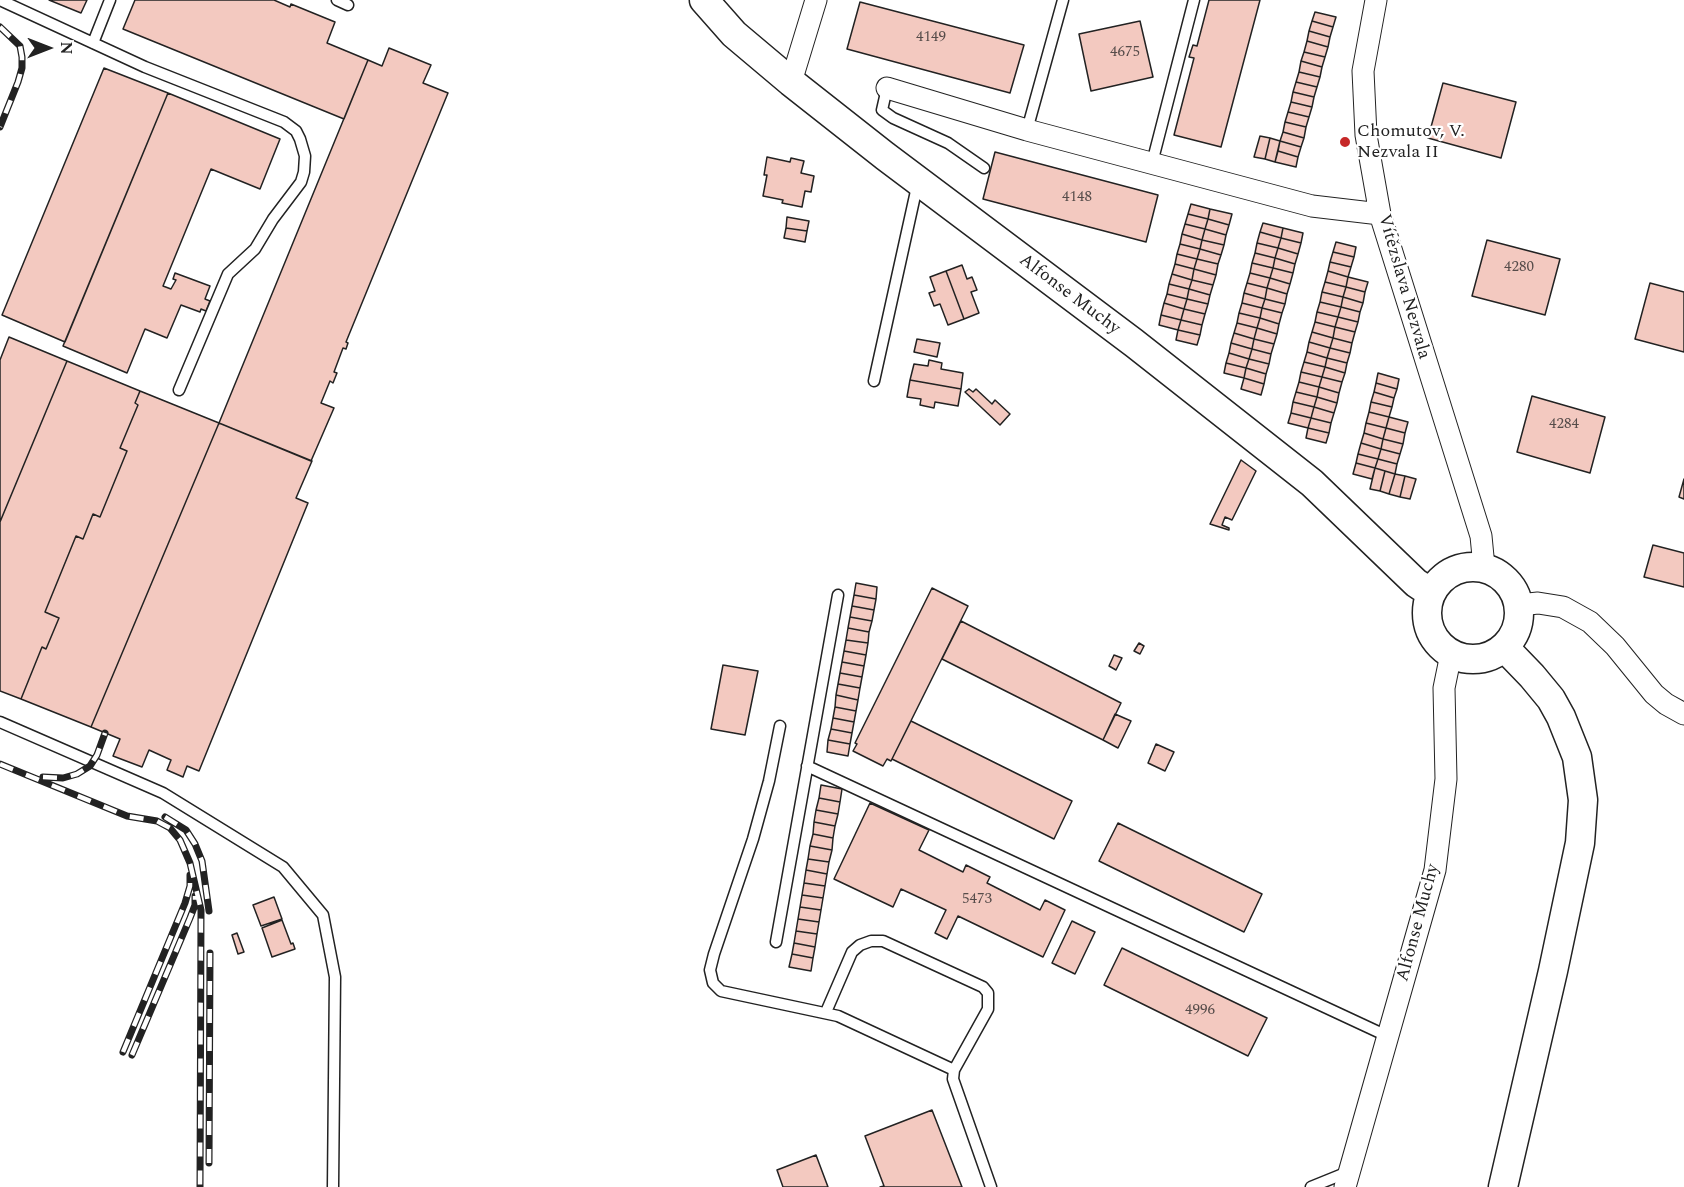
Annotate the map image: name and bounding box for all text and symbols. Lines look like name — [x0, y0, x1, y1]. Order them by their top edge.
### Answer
north arrow — [18, 18, 78, 78]
house number: 4149 — [916, 29, 946, 47]
text: N — [54, 41, 78, 55]
house number: 4675 — [1110, 44, 1140, 62]
place label: Chomutov, V. Nezvala II — [1357, 121, 1465, 164]
marker: Chomutov, V. Nezvala II — [1338, 135, 1352, 149]
house number: 4148 — [1062, 189, 1092, 207]
street label: Vítězslava Nezvala — [1372, 212, 1434, 362]
street label: Alfonse Muchy — [1014, 250, 1124, 340]
house number: 4280 — [1504, 259, 1534, 277]
house number: 4284 — [1549, 416, 1579, 434]
street label: Alfonse Muchy — [1393, 862, 1445, 984]
house number: 5473 — [962, 891, 992, 909]
house number: 4996 — [1185, 1002, 1215, 1020]

